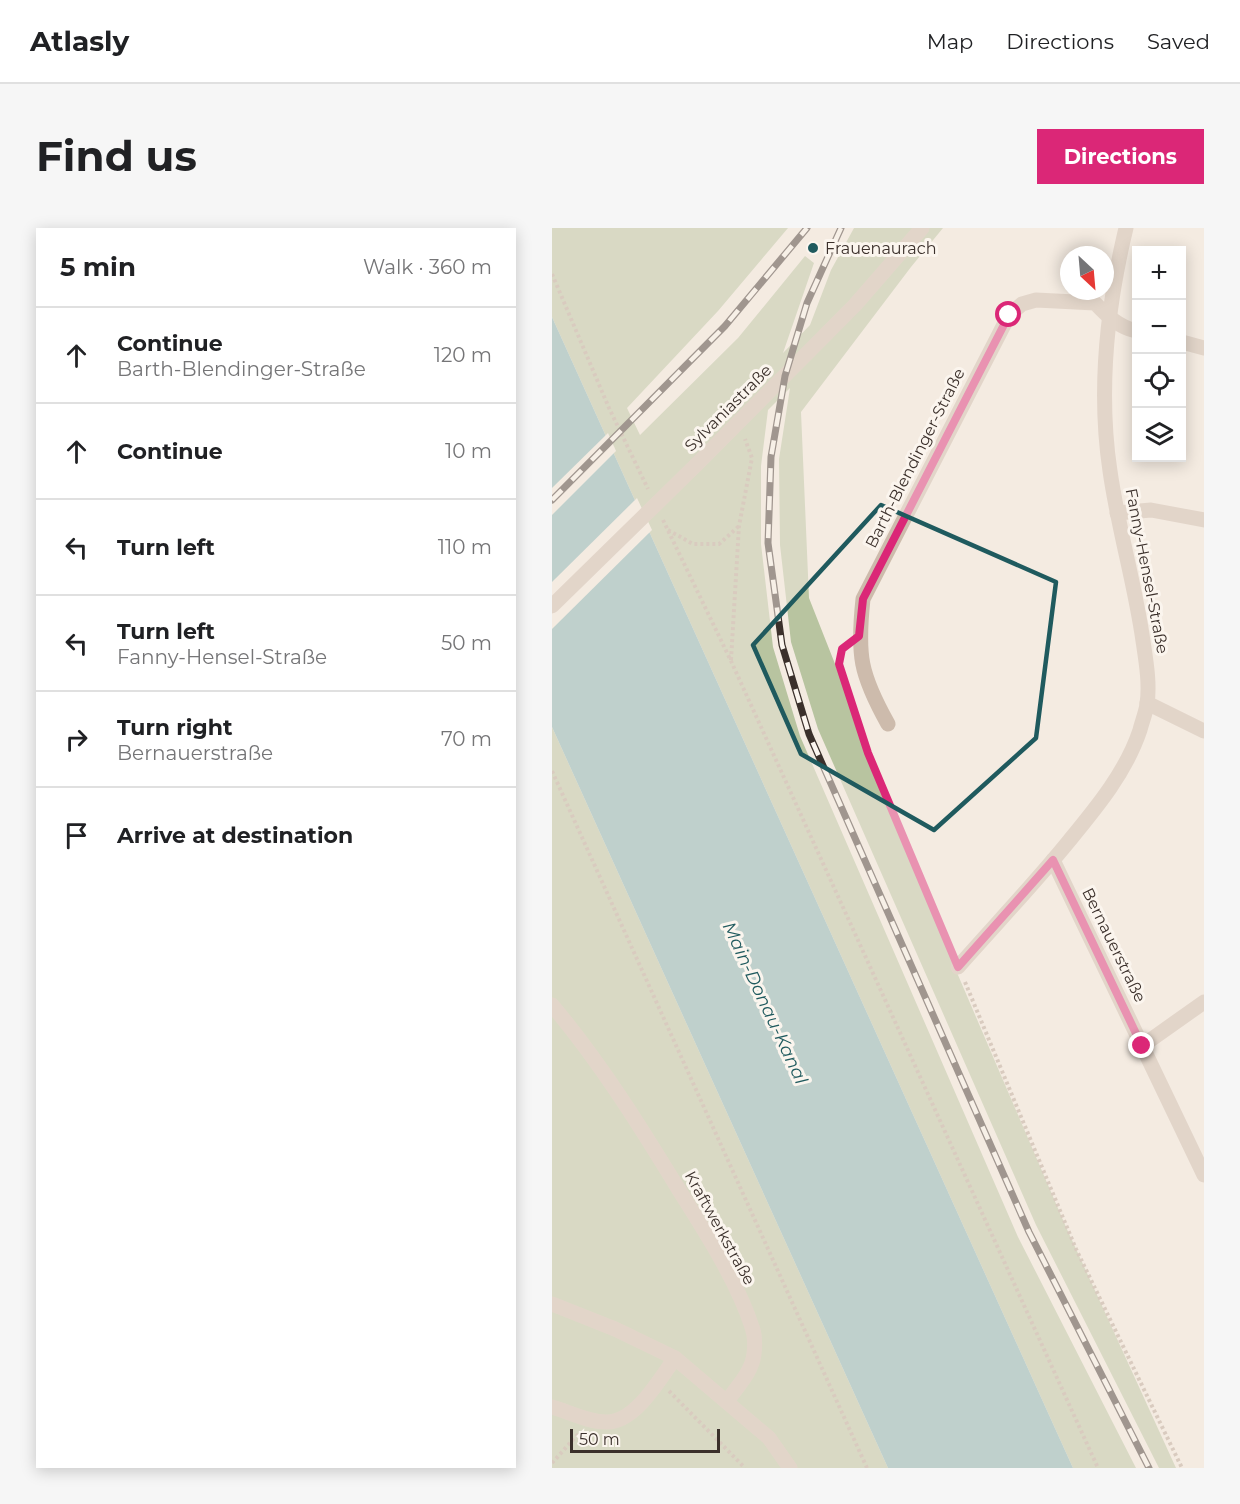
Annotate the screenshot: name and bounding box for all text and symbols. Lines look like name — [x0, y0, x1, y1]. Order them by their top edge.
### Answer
text: Atlasly — [30, 24, 129, 58]
text: Map — [927, 29, 973, 54]
text: Directions — [1006, 29, 1114, 54]
text: Saved — [1147, 29, 1210, 54]
button: Directions — [1037, 129, 1204, 184]
text: Find us — [36, 130, 197, 182]
place label: Frauenaurach — [825, 239, 937, 258]
marker: Frauenaurach — [806, 241, 820, 255]
north arrow — [1060, 246, 1114, 300]
map controls — [1132, 246, 1186, 462]
button: + — [1132, 246, 1186, 300]
text: 5 min — [60, 251, 136, 283]
text: Walk · 360 m — [363, 255, 492, 279]
button: − — [1132, 300, 1186, 354]
route start — [995, 301, 1021, 327]
text: Continue — [117, 330, 223, 357]
icon: ahead — [60, 339, 93, 372]
text: 120 m — [434, 343, 492, 367]
button: locate — [1132, 354, 1186, 408]
text: Barth-Blendinger-Straße — [117, 357, 366, 381]
street label: Sylvaniastraße — [681, 361, 775, 455]
street label: Barth-Blendinger-Straße — [861, 365, 969, 551]
button: layers — [1132, 408, 1186, 462]
icon: ahead — [60, 435, 93, 468]
text: Continue — [117, 438, 223, 465]
text: 10 m — [445, 439, 492, 463]
street label: Fanny-Hensel-Straße — [1122, 487, 1172, 655]
icon: left — [60, 531, 93, 564]
text: Turn left — [117, 534, 215, 561]
text: 110 m — [438, 535, 492, 559]
text: Turn left — [117, 618, 215, 645]
icon: left — [60, 627, 93, 660]
text: 50 m — [441, 631, 492, 655]
text: Fanny-Hensel-Straße — [117, 645, 327, 669]
text: Turn right — [117, 714, 232, 741]
icon: right — [60, 723, 93, 756]
text: 70 m — [441, 727, 492, 751]
text: Bernauerstraße — [117, 741, 273, 765]
icon: arrive — [60, 819, 93, 852]
text: Arrive at destination — [117, 822, 353, 849]
street label: Bernauerstraße — [1078, 885, 1150, 1005]
water label: Main-Donau-Kanal — [718, 918, 812, 1088]
route end — [1128, 1032, 1154, 1058]
street label: Kraftwerkstraße — [681, 1168, 759, 1288]
scale bar — [570, 1426, 720, 1454]
text: 50 m — [579, 1430, 620, 1449]

